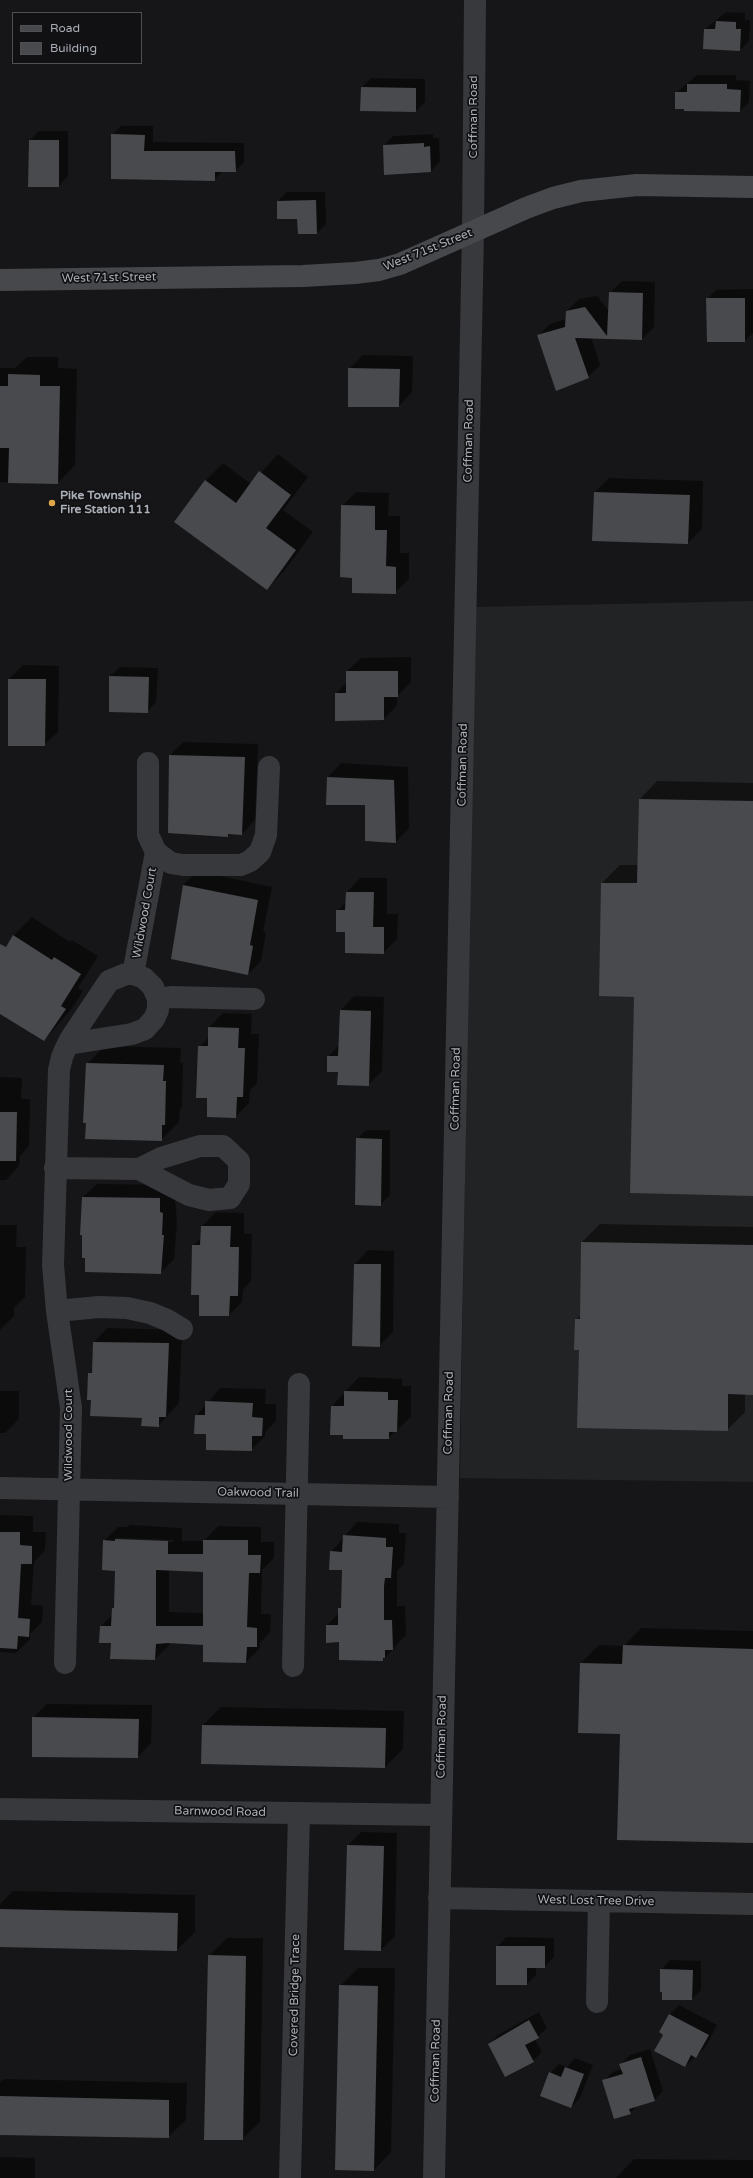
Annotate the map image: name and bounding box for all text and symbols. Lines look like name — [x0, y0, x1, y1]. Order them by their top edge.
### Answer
legend — [12, 12, 142, 64]
text: Road — [50, 21, 80, 35]
text: Building — [50, 41, 97, 55]
street label: Coffman Road — [467, 75, 481, 159]
street label: West 71st Street — [381, 226, 475, 274]
street label: West 71st Street — [62, 270, 156, 286]
street label: Coffman Road — [461, 399, 477, 483]
place label: Pike Township Fire Station 111 — [60, 489, 151, 517]
marker: Pike Township Fire Station 111 — [47, 498, 57, 508]
street label: Coffman Road — [455, 723, 471, 807]
street label: Wildwood Court — [130, 866, 160, 960]
street label: Coffman Road — [448, 1047, 464, 1131]
street label: Coffman Road — [441, 1371, 457, 1455]
street label: Wildwood Court — [62, 1389, 76, 1481]
street label: Oakwood Trail — [217, 1485, 299, 1501]
street label: Coffman Road — [434, 1695, 450, 1779]
street label: Barnwood Road — [174, 1804, 266, 1820]
street label: West Lost Tree Drive — [538, 1893, 654, 1909]
street label: Covered Bridge Trace — [287, 1934, 303, 2056]
street label: Coffman Road — [428, 2019, 444, 2103]

